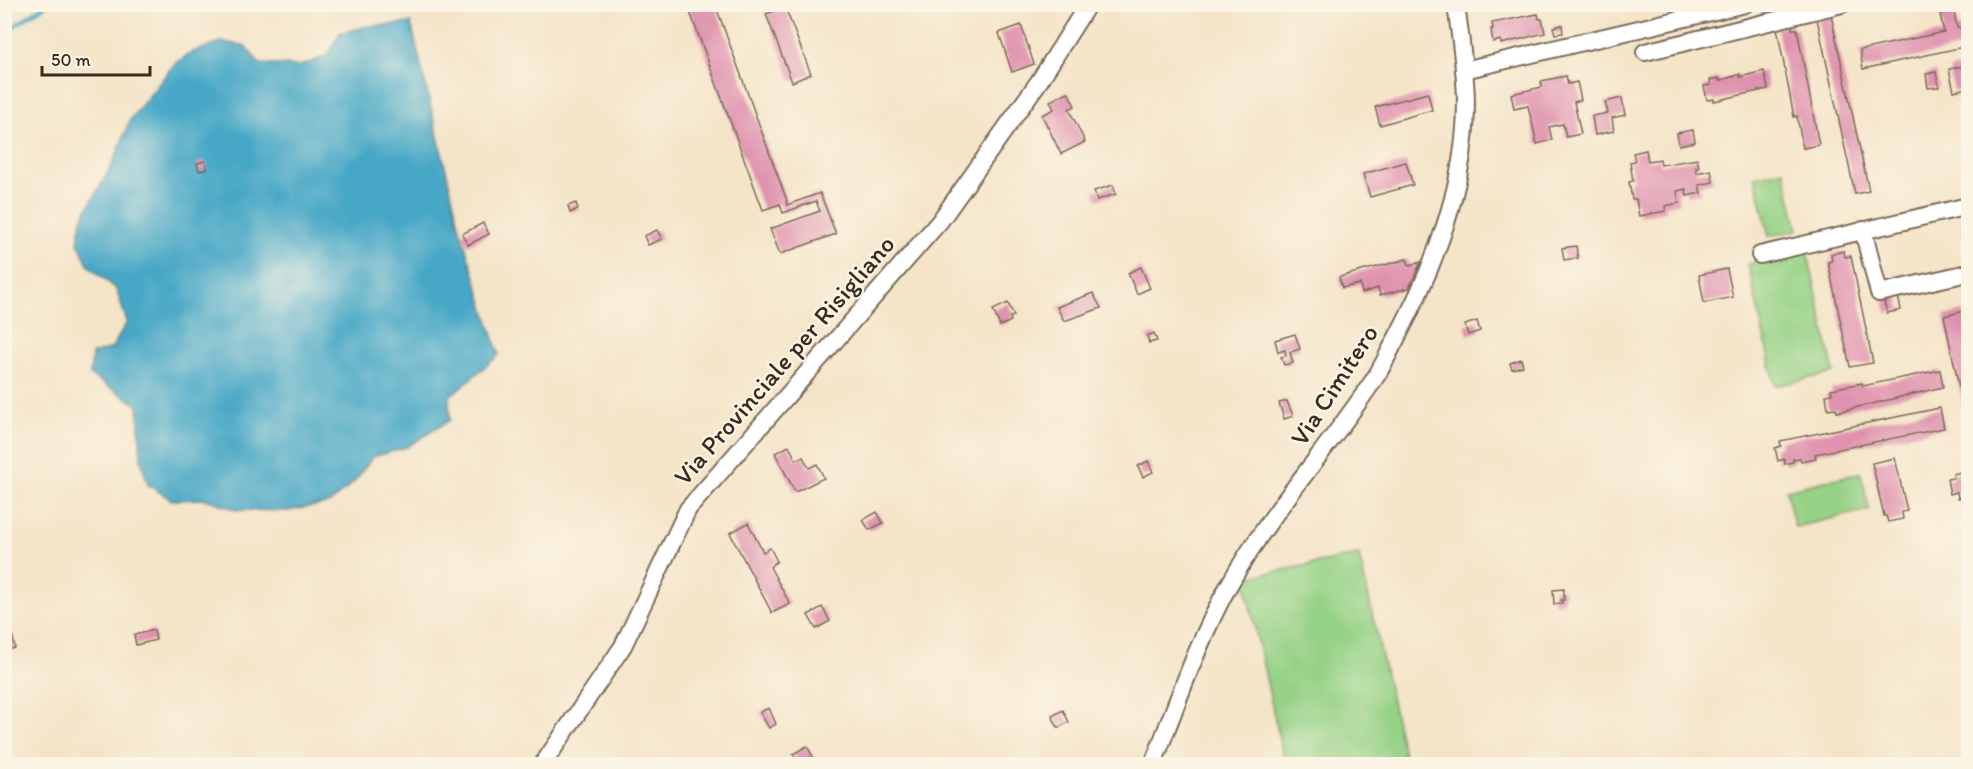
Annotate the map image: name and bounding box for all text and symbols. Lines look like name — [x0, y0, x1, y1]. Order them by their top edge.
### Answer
scale bar — [42, 39, 150, 77]
text: 50 m — [51, 49, 91, 71]
street label: Via Provinciale per Risigliano — [667, 228, 901, 492]
street label: Via Cimitero — [1283, 318, 1385, 452]

